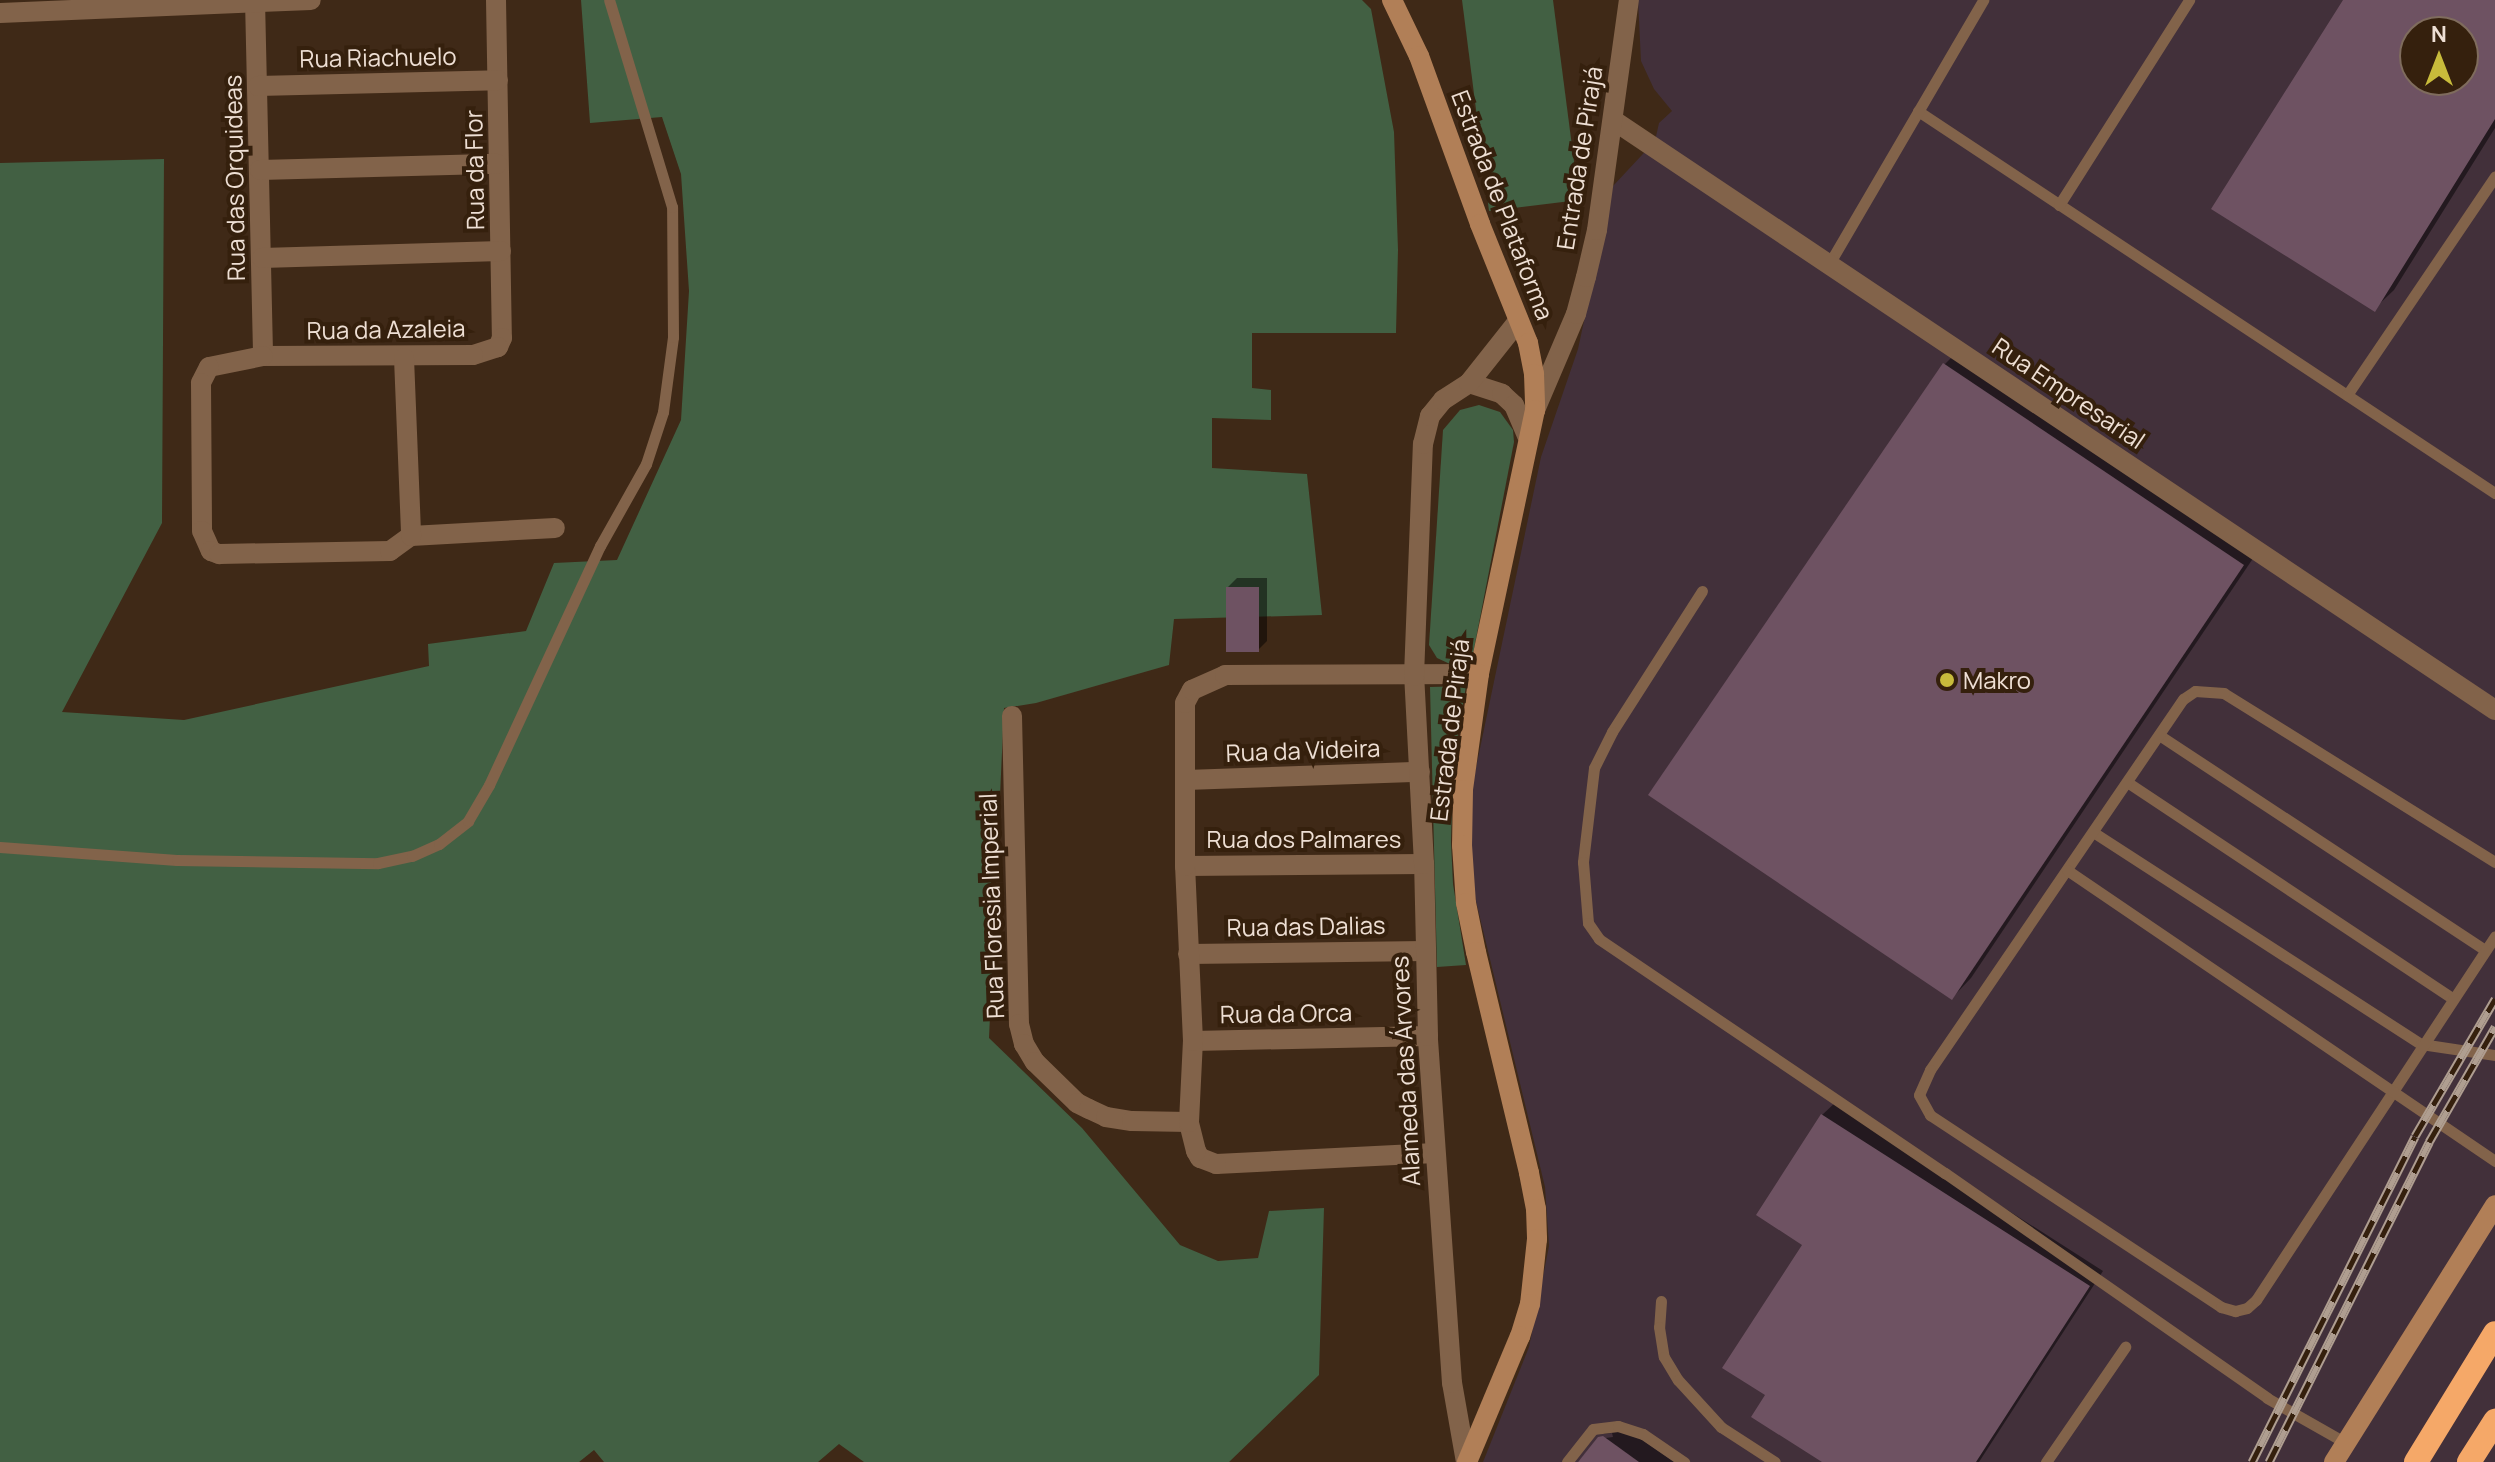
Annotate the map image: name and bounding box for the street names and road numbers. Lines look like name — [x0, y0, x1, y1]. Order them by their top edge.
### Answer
street label: Rua Riachuelo — [299, 41, 457, 73]
street label: Entrada de Pirajá — [1550, 64, 1608, 252]
street label: Rua das Orquideas — [218, 75, 250, 281]
street label: Estrada de Plataforma — [1446, 86, 1560, 324]
street label: Rua da Flor — [459, 110, 489, 230]
street label: Rua da Azaleia — [306, 313, 466, 345]
street label: Rua Empresarial — [1987, 331, 2151, 455]
street label: Estrada de Pirajá — [1424, 637, 1474, 823]
street label: Rua da Videira — [1225, 733, 1381, 767]
street label: Rua Floresia Imperial — [973, 793, 1009, 1019]
street label: Rua dos Palmares — [1207, 825, 1401, 853]
street label: Rua das Dalias — [1226, 910, 1386, 942]
street label: Alameda das Árvores — [1385, 955, 1425, 1187]
street label: Rua da Orca — [1220, 997, 1352, 1029]

